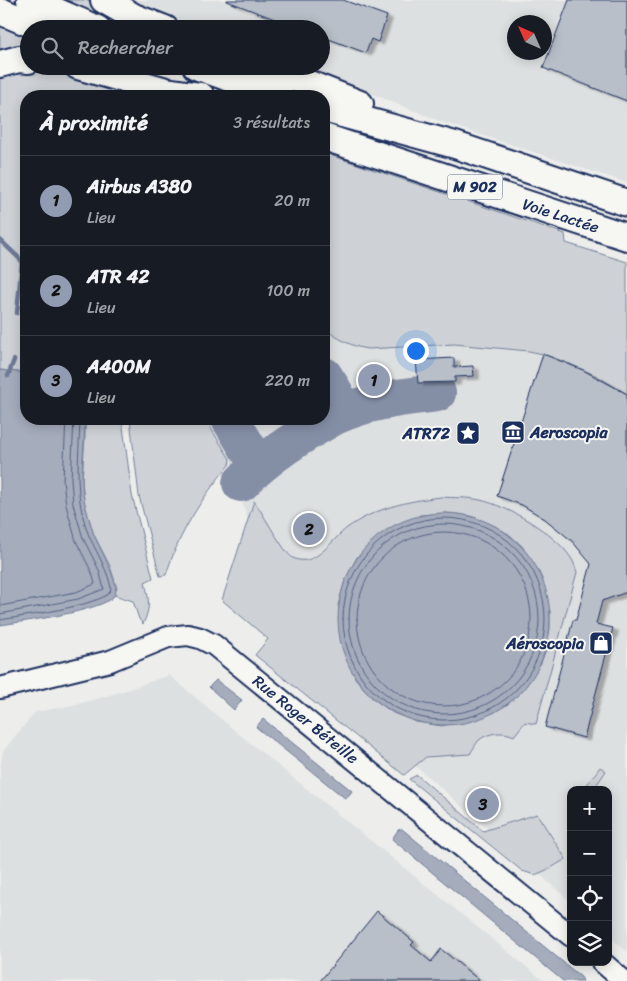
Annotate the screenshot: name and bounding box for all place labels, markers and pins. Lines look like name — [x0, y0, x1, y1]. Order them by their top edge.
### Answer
pin: 1 — [358, 361, 390, 399]
place label: Aeroscopia — [529, 418, 609, 447]
place label: ATR72 — [402, 419, 451, 448]
museum icon: Aeroscopia — [500, 419, 526, 445]
place icon: ATR72 — [455, 420, 481, 446]
pin: 2 — [293, 510, 325, 548]
place label: Aéroscopia — [505, 629, 584, 658]
shop icon: Aéroscopia — [588, 630, 614, 656]
pin: 3 — [467, 785, 499, 823]

